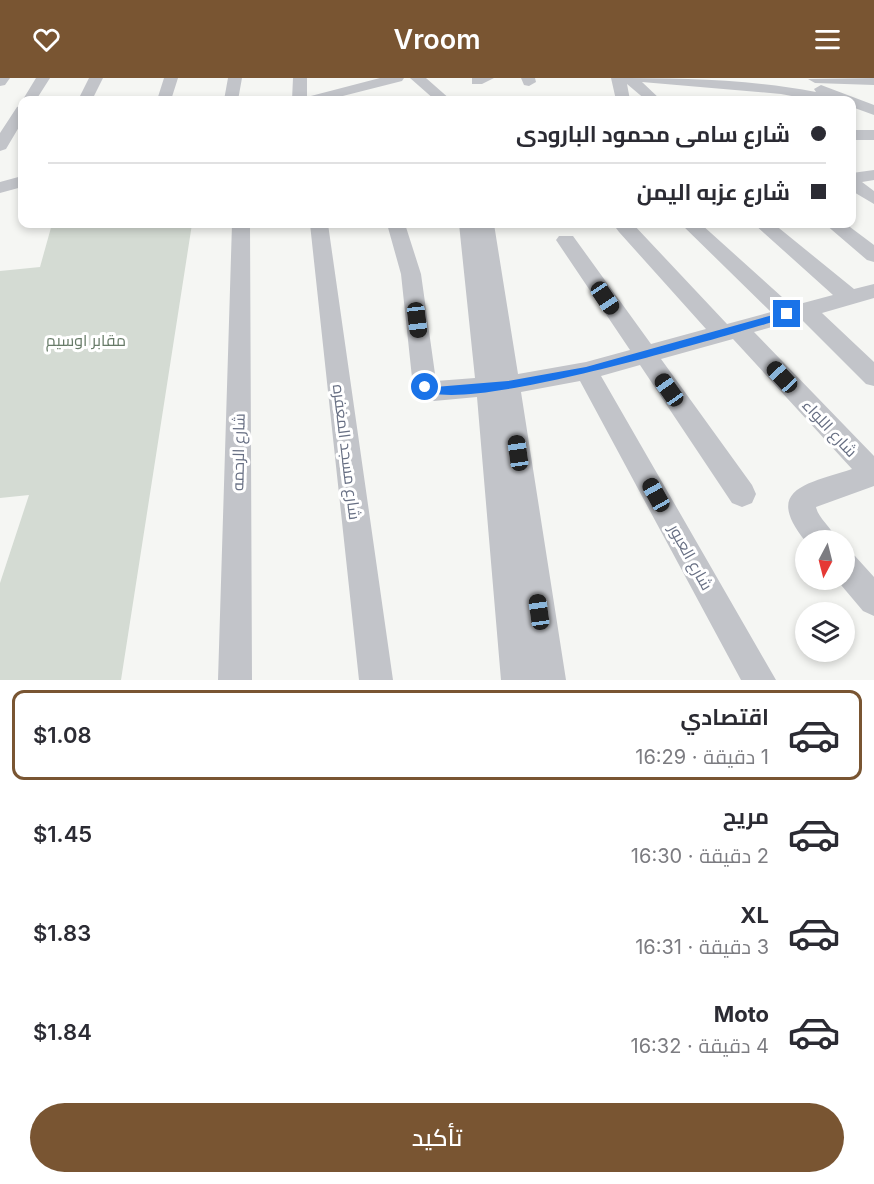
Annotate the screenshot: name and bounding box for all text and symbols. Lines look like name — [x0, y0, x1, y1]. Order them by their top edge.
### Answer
icon: heart — [30, 23, 63, 56]
text: Vroom — [394, 23, 480, 56]
icon: menu — [811, 23, 844, 56]
text: شارع سامى محمود البارودى — [516, 121, 790, 147]
text: شارع عزبه اليمن — [637, 179, 790, 205]
car — [587, 278, 623, 318]
route end — [773, 300, 800, 327]
car — [406, 301, 428, 339]
park label: مقابر اوسيم — [46, 330, 126, 352]
car — [763, 358, 801, 396]
car — [651, 370, 687, 410]
route start — [411, 373, 438, 400]
street label: شارع مسجد المغفره — [327, 383, 365, 521]
street label: شارع اللواء — [797, 395, 862, 462]
street label: شارع الرحمه — [227, 413, 251, 491]
car — [507, 434, 529, 472]
car — [639, 475, 673, 515]
street label: شارع العبور — [662, 520, 717, 595]
north arrow — [795, 530, 855, 590]
map controls — [795, 530, 855, 662]
car — [528, 593, 550, 631]
button: layers — [795, 602, 855, 662]
text: اقتصادي — [680, 704, 769, 730]
icon: car — [787, 708, 841, 762]
text: $1.08 — [33, 722, 92, 748]
text: 1 دقيقة · 16:29 — [635, 745, 769, 769]
text: مريح — [723, 803, 769, 829]
icon: car — [787, 807, 841, 861]
text: $1.45 — [33, 821, 92, 847]
text: 2 دقيقة · 16:30 — [631, 844, 769, 868]
text: XL — [740, 902, 769, 928]
icon: car — [787, 906, 841, 960]
text: $1.83 — [33, 920, 91, 946]
text: 3 دقيقة · 16:31 — [635, 935, 769, 959]
text: Moto — [714, 1001, 769, 1027]
icon: car — [787, 1005, 841, 1059]
text: $1.84 — [33, 1019, 92, 1045]
text: 4 دقيقة · 16:32 — [631, 1034, 769, 1058]
button: تأكيد — [30, 1103, 844, 1172]

